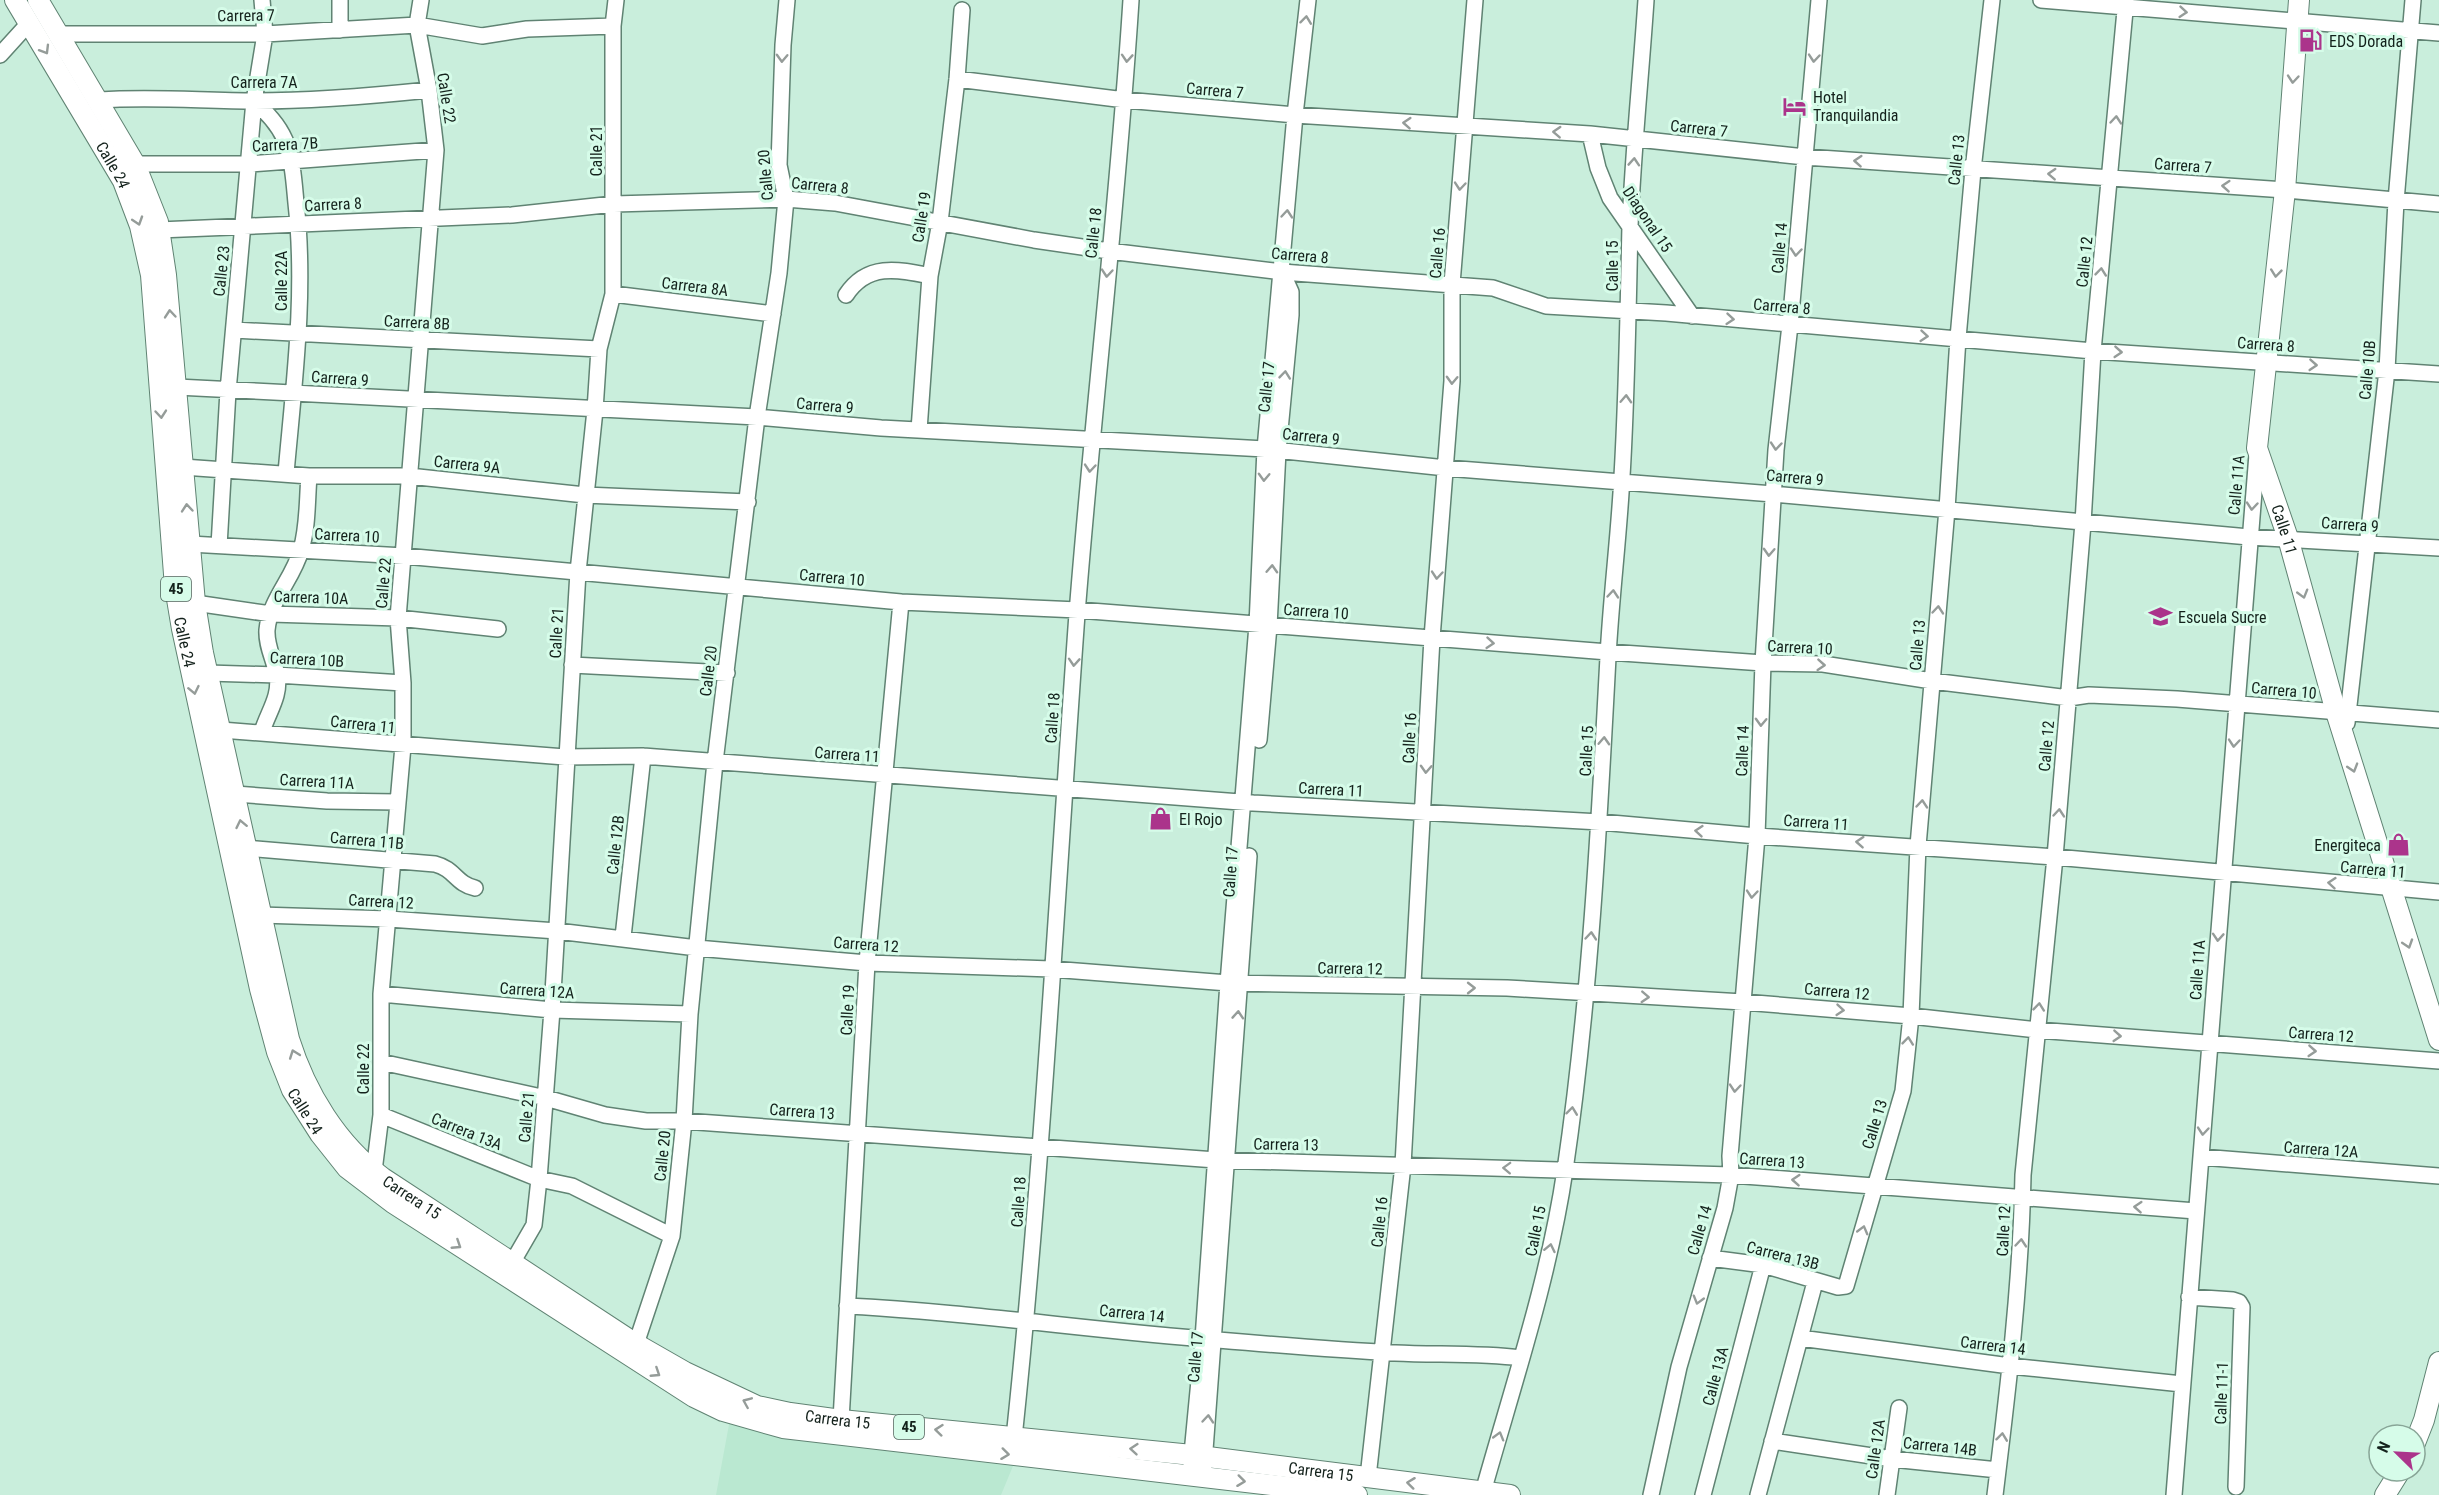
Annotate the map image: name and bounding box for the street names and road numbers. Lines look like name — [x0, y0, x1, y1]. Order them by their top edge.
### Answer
street label: Carrera 7 — [217, 5, 275, 26]
street label: Calle 22 — [433, 71, 460, 125]
street label: Carrera 7A — [231, 73, 297, 92]
street label: Carrera 7 — [1185, 79, 1245, 102]
street label: Carrera 7 — [1669, 116, 1729, 141]
street label: Calle 21 — [587, 125, 606, 177]
street label: Carrera 7B — [251, 133, 319, 156]
street label: Calle 13 — [1944, 134, 1969, 186]
street label: Calle 24 — [92, 138, 134, 191]
street label: Calle 20 — [754, 149, 777, 201]
street label: Carrera 7 — [2154, 154, 2212, 177]
street label: Carrera 8 — [790, 173, 850, 198]
street label: Diagonal 15 — [1619, 183, 1676, 256]
street label: Calle 19 — [908, 190, 935, 244]
street label: Carrera 8 — [304, 194, 362, 215]
street label: Calle 18 — [1081, 207, 1106, 259]
street label: Calle 14 — [1768, 222, 1791, 274]
street label: Calle 16 — [1426, 227, 1449, 279]
street label: Calle 12 — [2072, 236, 2097, 288]
street label: Calle 15 — [1603, 240, 1622, 292]
street label: Carrera 8 — [1270, 244, 1329, 267]
street label: Calle 23 — [209, 245, 234, 297]
street label: Calle 22A — [272, 251, 291, 311]
street label: Carrera 8A — [661, 273, 729, 300]
street label: Carrera 8 — [1752, 295, 1811, 318]
street label: Carrera 8B — [383, 311, 451, 334]
street label: Carrera 8 — [2237, 333, 2295, 356]
street label: Calle 10B — [2355, 339, 2380, 401]
street label: Calle 17 — [1254, 361, 1279, 413]
street label: Carrera 9 — [311, 367, 369, 390]
street label: Carrera 9 — [795, 394, 854, 417]
street label: Carrera 9 — [1281, 424, 1341, 449]
street label: Carrera 9A — [433, 452, 501, 477]
street label: Calle 11A — [2224, 454, 2249, 516]
street label: Carrera 9 — [1765, 466, 1824, 489]
street label: Calle 11 — [2267, 502, 2301, 556]
street label: Carrera 9 — [2321, 513, 2379, 536]
street label: Carrera 10 — [314, 524, 380, 547]
street label: Calle 22 — [372, 557, 395, 609]
street label: Carrera 10 — [798, 565, 865, 590]
road number: 45 — [161, 577, 191, 601]
street label: Carrera 10A — [273, 587, 349, 608]
street label: Carrera 10 — [1283, 600, 1349, 623]
street label: Calle 21 — [546, 607, 567, 659]
street label: Calle 24 — [170, 616, 199, 669]
street label: Calle 13 — [1906, 619, 1929, 671]
street label: Carrera 10 — [1767, 636, 1833, 659]
street label: Calle 20 — [696, 645, 721, 698]
street label: Carrera 10B — [269, 648, 345, 671]
street label: Carrera 10 — [2250, 678, 2317, 703]
street label: Calle 18 — [1041, 692, 1064, 744]
street label: Carrera 11 — [329, 712, 397, 737]
street label: Calle 16 — [1399, 712, 1420, 764]
street label: Calle 12 — [2035, 720, 2058, 772]
street label: Calle 15 — [1576, 725, 1597, 777]
street label: Calle 14 — [1732, 725, 1753, 777]
street label: Carrera 11 — [814, 743, 880, 766]
street label: Carrera 11A — [279, 770, 355, 793]
street label: Carrera 11 — [1298, 778, 1364, 801]
street label: Carrera 11 — [1783, 811, 1849, 834]
street label: Calle 12B — [603, 814, 628, 876]
street label: Carrera 11B — [329, 828, 405, 853]
street label: Calle 17 — [1219, 846, 1242, 898]
street label: Carrera 11 — [2339, 857, 2406, 882]
street label: Carrera 12 — [348, 890, 414, 913]
street label: Carrera 12 — [833, 933, 899, 956]
street label: Calle 11A — [2186, 939, 2209, 1001]
street label: Carrera 12 — [1317, 958, 1383, 979]
street label: Carrera 12A — [499, 978, 575, 1003]
street label: Carrera 12 — [1803, 979, 1871, 1004]
street label: Calle 19 — [837, 984, 858, 1036]
street label: Carrera 12 — [2288, 1023, 2354, 1046]
street label: Calle 22 — [354, 1043, 373, 1095]
street label: Calle 24 — [283, 1085, 327, 1138]
street label: Calle 21 — [515, 1091, 538, 1143]
street label: Calle 13 — [1858, 1097, 1891, 1151]
street label: Carrera 13 — [769, 1100, 835, 1123]
street label: Carrera 13A — [429, 1109, 505, 1154]
street label: Calle 20 — [650, 1130, 675, 1182]
street label: Carrera 13 — [1253, 1134, 1319, 1155]
street label: Carrera 12A — [2283, 1137, 2359, 1162]
street label: Carrera 13 — [1739, 1149, 1805, 1172]
street label: Carrera 15 — [379, 1171, 444, 1223]
street label: Calle 18 — [1007, 1176, 1030, 1228]
street label: Calle 16 — [1367, 1196, 1392, 1248]
street label: Calle 14 — [1683, 1203, 1716, 1257]
street label: Calle 15 — [1521, 1204, 1550, 1258]
street label: Calle 12 — [1993, 1205, 2014, 1257]
street label: Carrera 13B — [1745, 1237, 1821, 1274]
street label: Carrera 14 — [1098, 1301, 1166, 1326]
street label: Calle 17 — [1184, 1331, 1207, 1383]
street label: Carrera 14 — [1959, 1332, 2027, 1359]
street label: Calle 13A — [1699, 1345, 1732, 1408]
street label: Calle 11-1 — [2211, 1361, 2232, 1425]
street label: Carrera 15 — [804, 1406, 871, 1433]
road number: 45 — [894, 1415, 924, 1439]
street label: Calle 12A — [1862, 1418, 1889, 1480]
street label: Carrera 14B — [1902, 1433, 1978, 1460]
street label: Carrera 15 — [1287, 1458, 1355, 1485]

